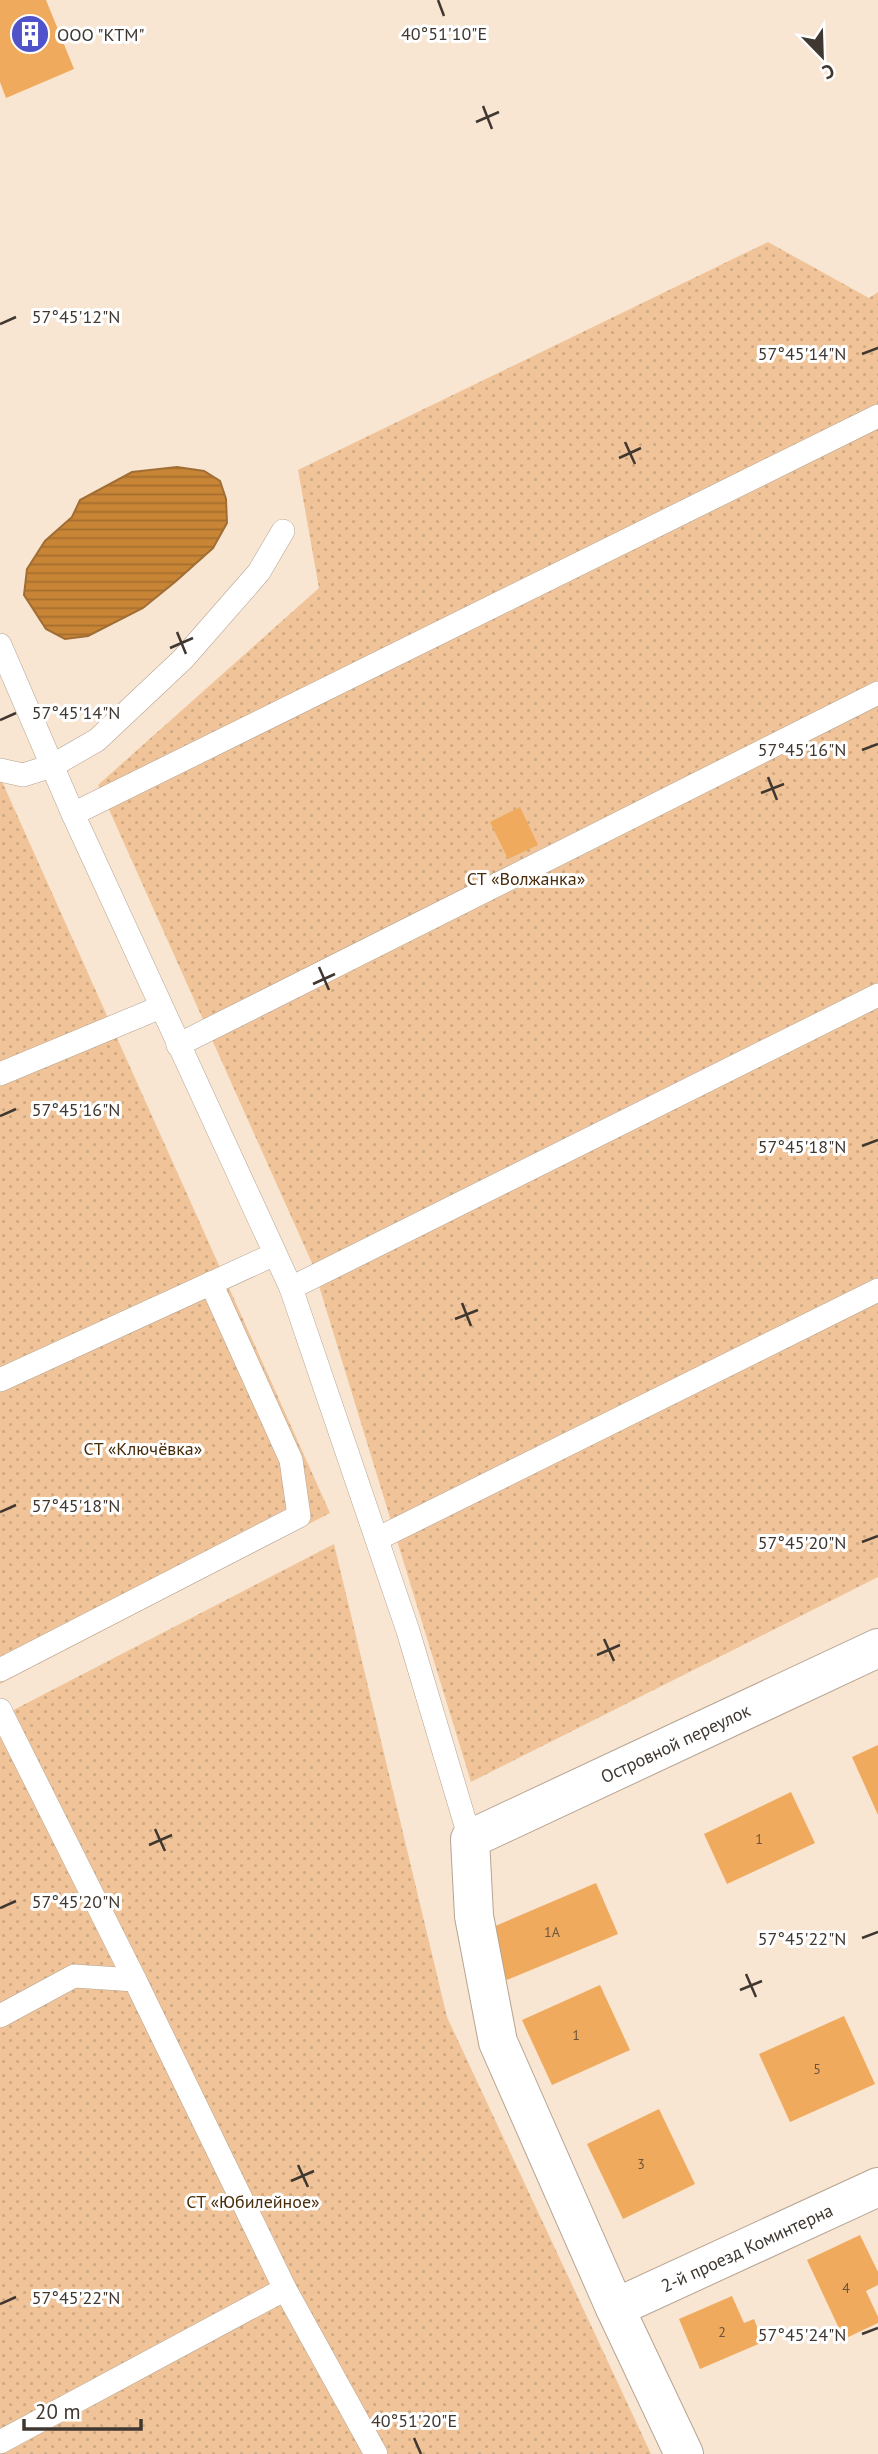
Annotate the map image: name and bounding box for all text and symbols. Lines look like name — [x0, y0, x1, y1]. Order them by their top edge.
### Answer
building icon: ООО "КТМ" — [9, 13, 51, 55]
north arrow — [787, 21, 857, 91]
text: 40°51'10"E — [401, 22, 487, 45]
place label: ООО "КТМ" — [57, 23, 145, 46]
text: С — [819, 59, 838, 85]
text: 57°45'12"N — [32, 305, 120, 328]
text: 57°45'14"N — [758, 342, 846, 365]
text: 57°45'14"N — [32, 701, 120, 724]
text: 57°45'16"N — [758, 738, 846, 761]
park label: СТ «Волжанка» — [467, 867, 585, 890]
text: 57°45'16"N — [32, 1098, 120, 1121]
text: 57°45'18"N — [758, 1135, 846, 1158]
park label: СТ «Ключёвка» — [84, 1437, 202, 1460]
text: 57°45'18"N — [32, 1494, 120, 1517]
text: 57°45'20"N — [758, 1531, 846, 1554]
street label: Островной переулок — [597, 1698, 754, 1788]
house number: 1 — [755, 1830, 763, 1848]
text: 57°45'20"N — [32, 1890, 120, 1913]
house number: 1А — [544, 1923, 561, 1941]
text: 57°45'22"N — [758, 1927, 846, 1950]
house number: 1 — [572, 2026, 580, 2044]
house number: 5 — [813, 2060, 821, 2078]
house number: 3 — [637, 2155, 645, 2173]
park label: СТ «Юбилейное» — [186, 2190, 320, 2213]
street label: 2-й проезд Коминтерна — [657, 2198, 836, 2297]
house number: 4 — [842, 2279, 850, 2297]
text: 57°45'22"N — [32, 2286, 120, 2309]
house number: 2 — [718, 2323, 726, 2341]
text: 57°45'24"N — [758, 2323, 846, 2346]
scale bar — [24, 2388, 142, 2432]
text: 20 m — [35, 2398, 81, 2425]
text: 40°51'20"E — [371, 2409, 457, 2432]

